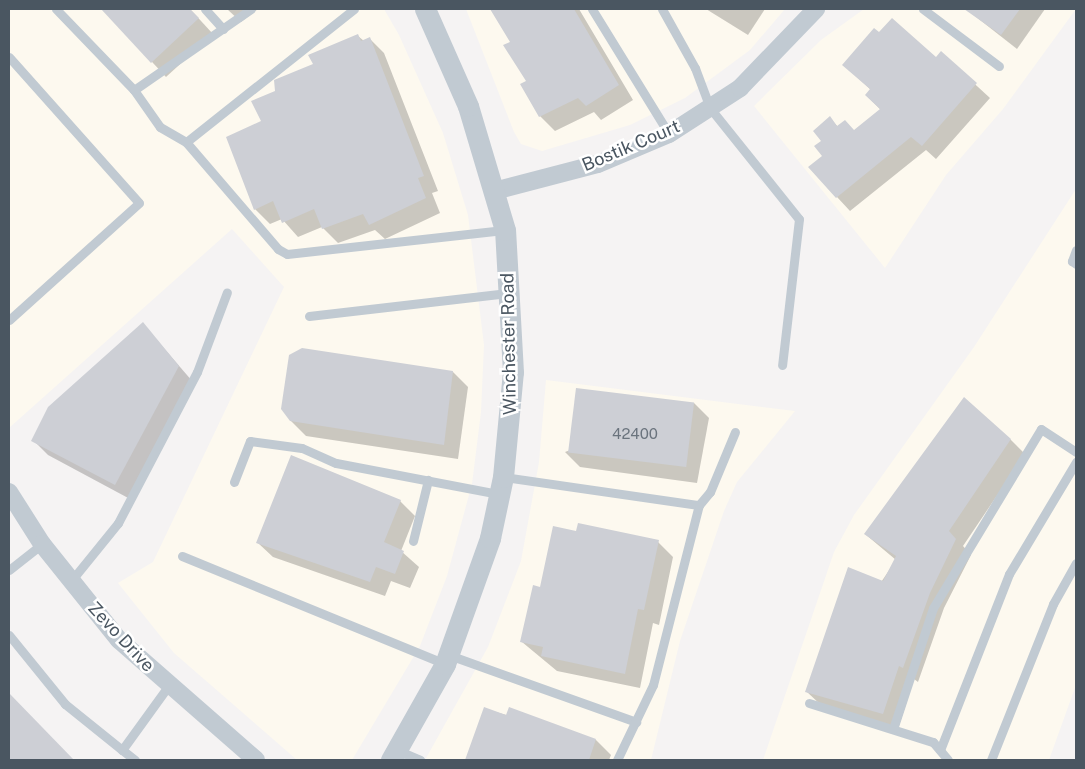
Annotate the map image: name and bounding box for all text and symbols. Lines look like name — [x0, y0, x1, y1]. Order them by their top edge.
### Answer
street label: Bostik Court — [579, 116, 683, 176]
street label: Winchester Road — [497, 273, 521, 415]
house number: 42400 — [612, 425, 658, 443]
street label: Zevo Drive — [83, 598, 159, 676]

